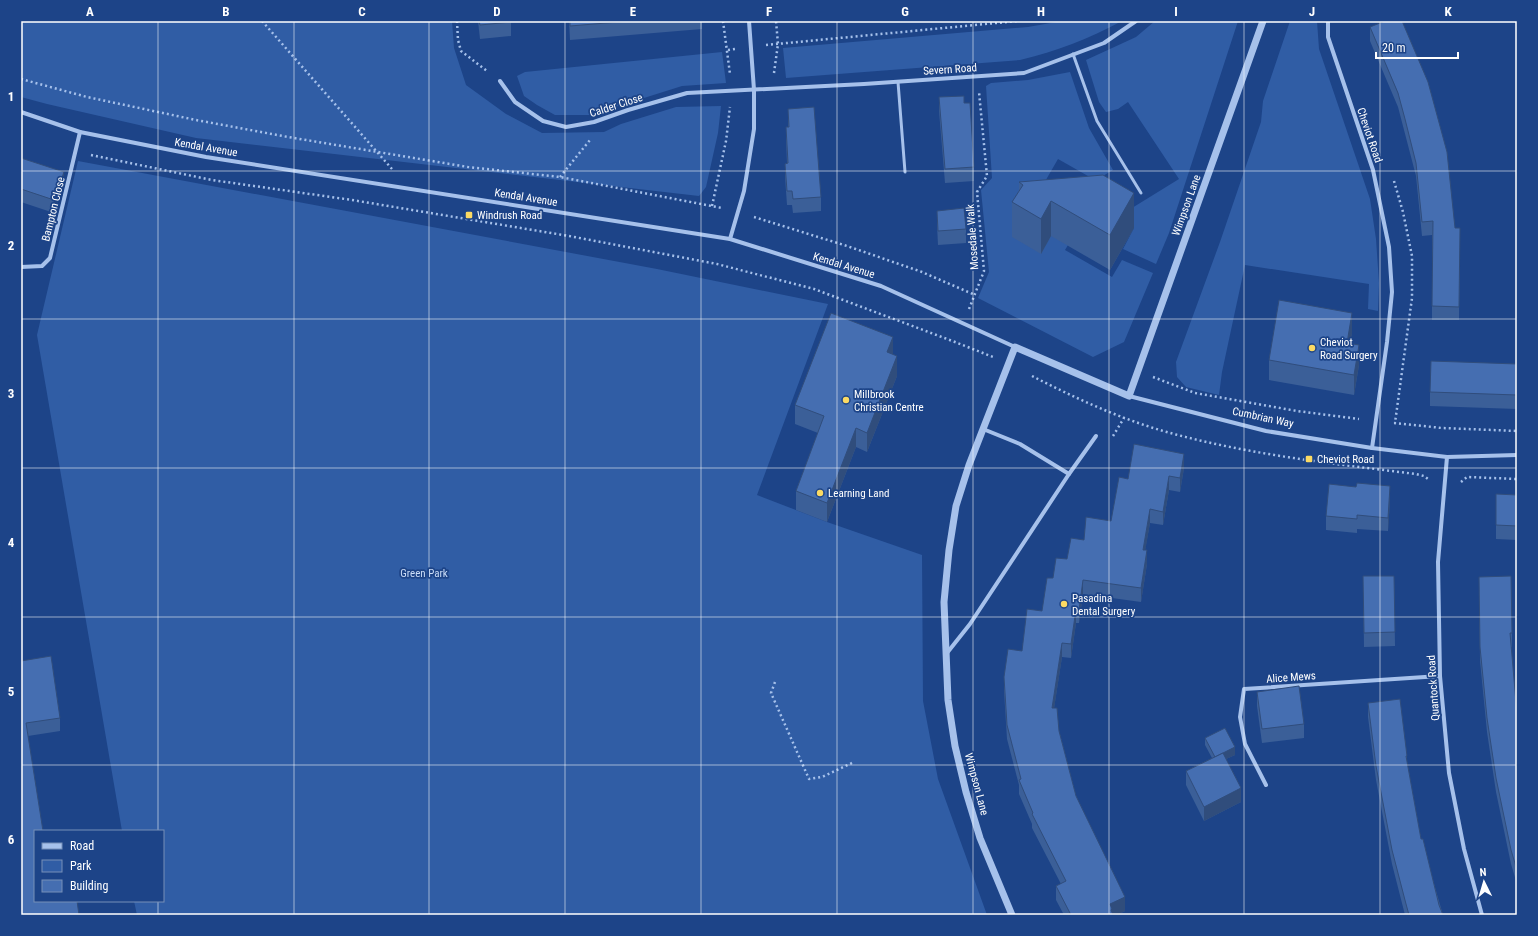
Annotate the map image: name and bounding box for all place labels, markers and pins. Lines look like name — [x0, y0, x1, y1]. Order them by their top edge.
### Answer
place label: Windrush Road — [477, 209, 542, 222]
marker: Windrush Road — [464, 210, 474, 220]
place label: Cheviot Road Surgery — [1320, 336, 1378, 362]
marker: Cheviot Road Surgery — [1307, 343, 1317, 353]
place label: Millbrook Christian Centre — [854, 388, 924, 414]
marker: Millbrook Christian Centre — [841, 395, 851, 405]
place label: Cheviot Road — [1317, 453, 1374, 466]
marker: Cheviot Road — [1304, 454, 1314, 464]
place label: Learning Land — [828, 487, 889, 500]
marker: Learning Land — [815, 488, 825, 498]
place label: Pasadina Dental Surgery — [1072, 592, 1136, 618]
marker: Pasadina Dental Surgery — [1059, 599, 1069, 609]

